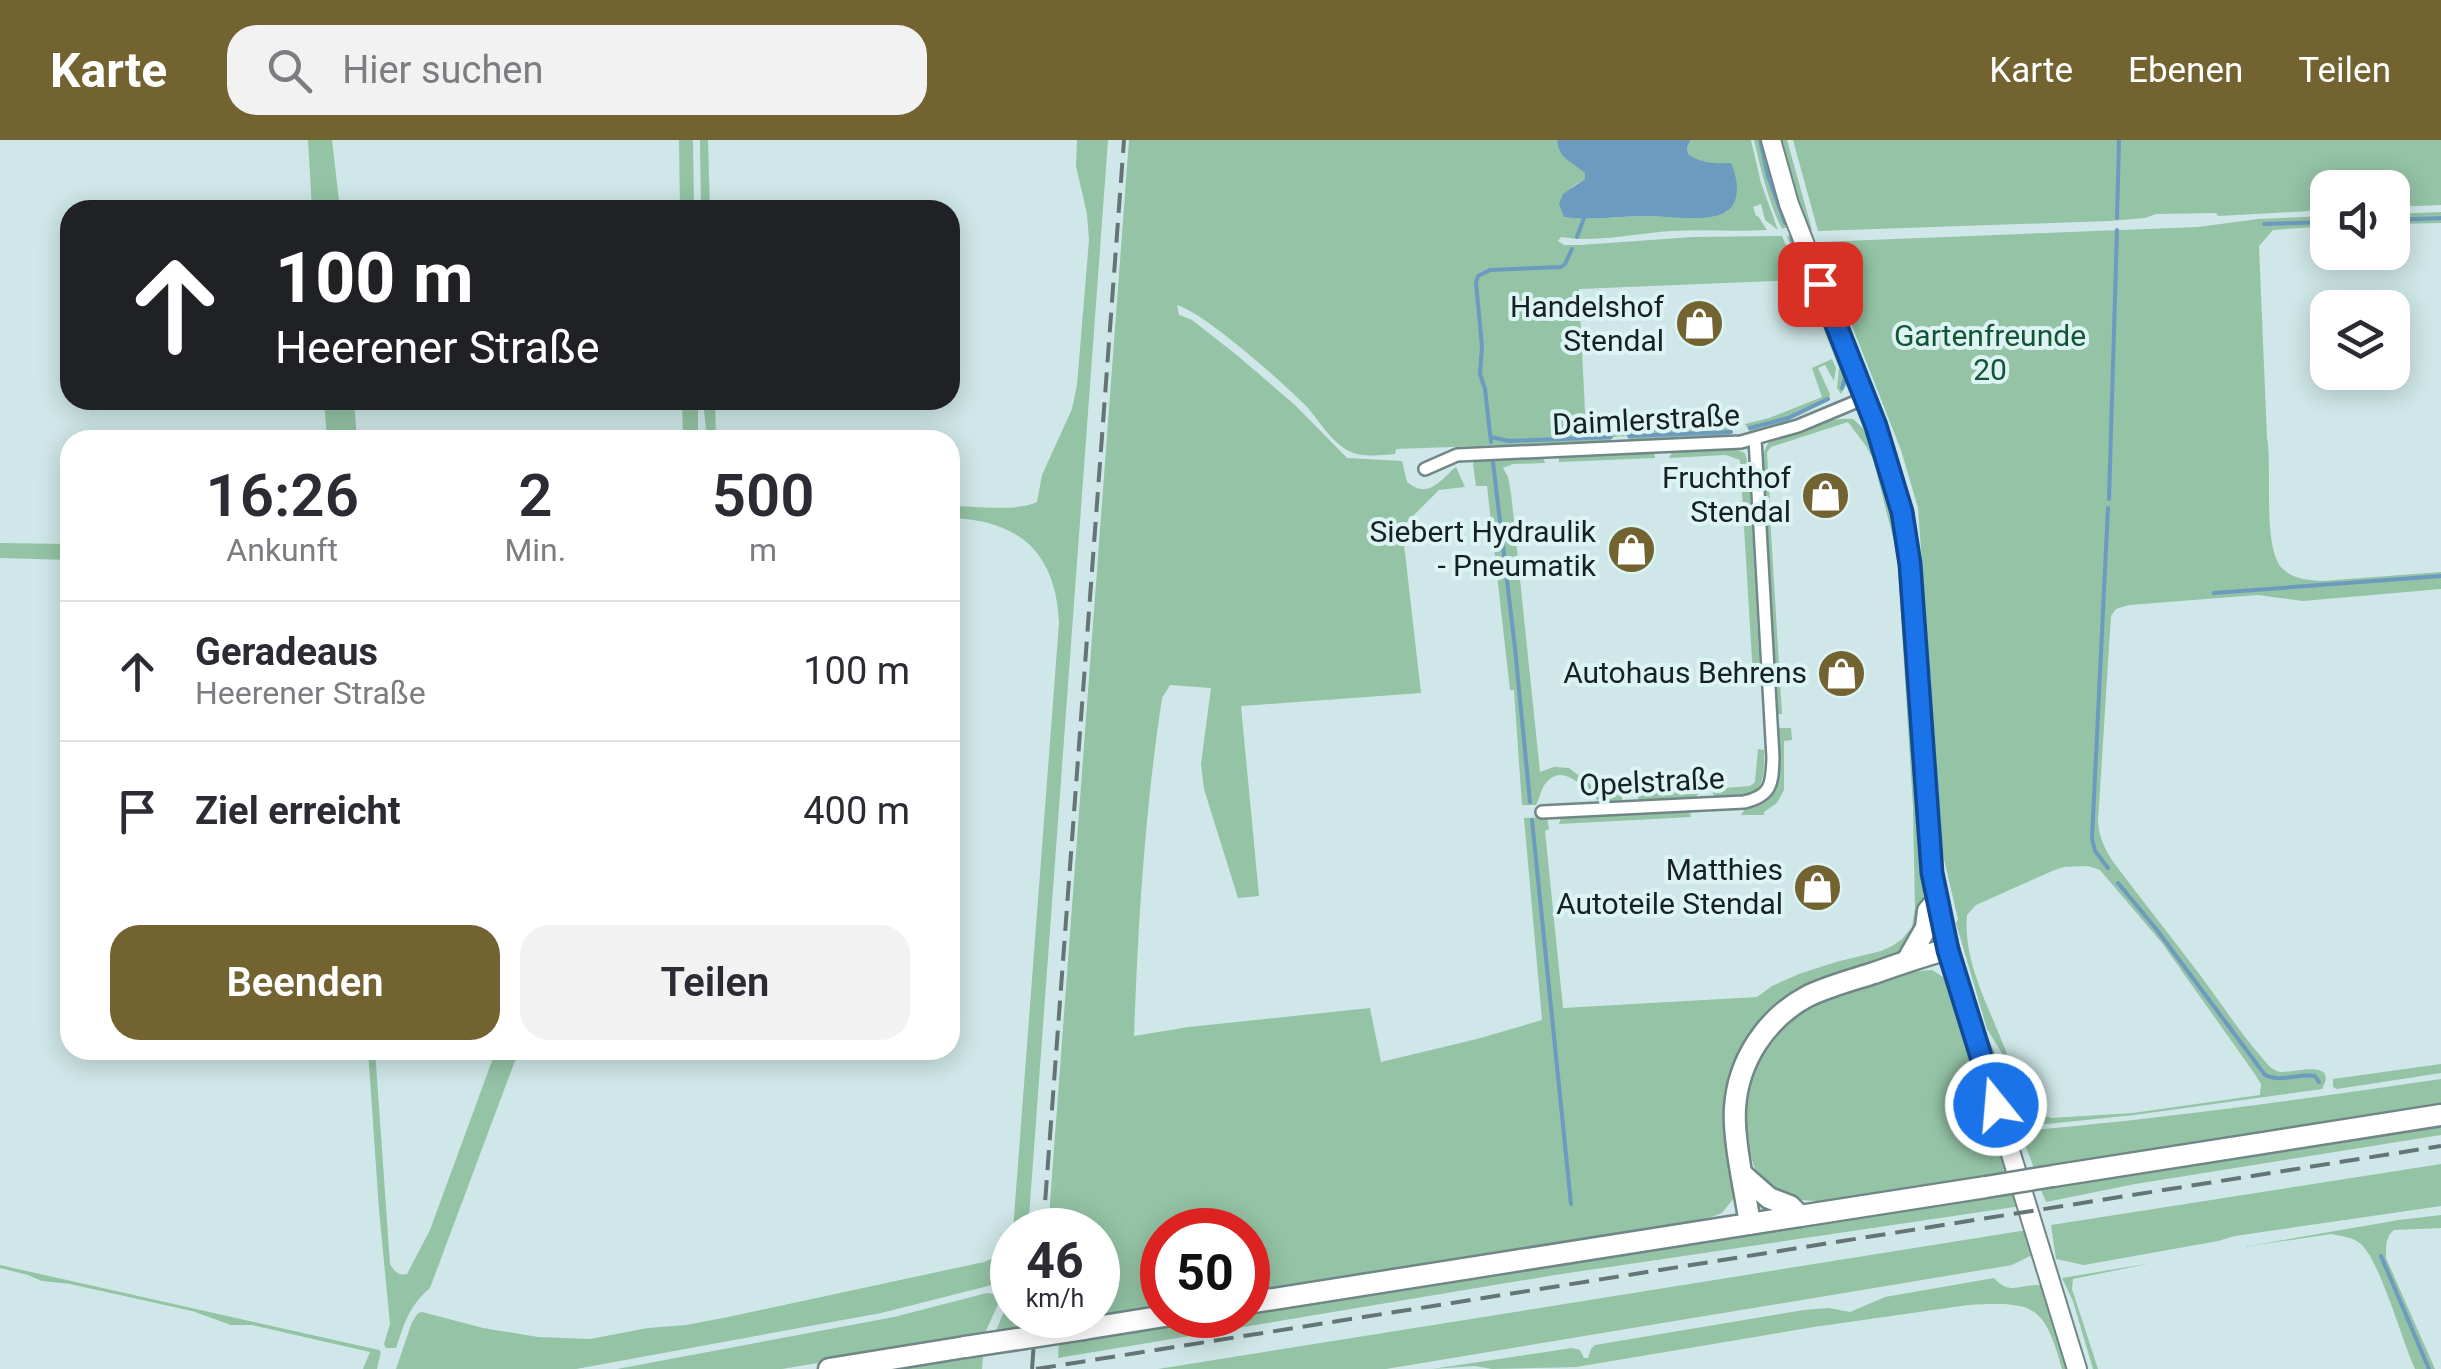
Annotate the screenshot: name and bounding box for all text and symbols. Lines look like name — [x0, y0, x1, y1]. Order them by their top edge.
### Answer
search box — [227, 25, 927, 115]
text: Karte — [50, 42, 167, 99]
icon: search — [262, 43, 317, 98]
text: Hier suchen — [342, 48, 543, 92]
text: Karte — [1989, 50, 2073, 91]
text: Ebenen — [2128, 50, 2243, 91]
text: Teilen — [2298, 50, 2391, 91]
map controls — [2310, 170, 2410, 390]
button: sound — [2310, 170, 2410, 270]
text: 100 m — [275, 237, 474, 319]
icon: ahead — [110, 240, 240, 370]
pin — [1778, 242, 1863, 327]
icon: arrive — [1793, 257, 1848, 312]
place label: Handelshof Stendal — [1510, 289, 1665, 358]
button: layers — [2310, 290, 2410, 390]
shop icon: Handelshof Stendal — [1673, 298, 1725, 350]
park label: Gartenfreunde 20 — [1894, 318, 2086, 387]
text: Heerener Straße — [275, 321, 600, 374]
street label: Daimlerstraße — [1551, 397, 1741, 442]
text: 16:26 — [205, 460, 359, 531]
text: 2 — [518, 460, 552, 531]
text: 500 — [712, 460, 815, 531]
place label: Fruchthof Stendal — [1662, 460, 1792, 529]
shop icon: Fruchthof Stendal — [1800, 469, 1852, 521]
place label: Siebert Hydraulik - Pneumatik — [1370, 514, 1597, 583]
shop icon: Siebert Hydraulik - Pneumatik — [1605, 523, 1657, 575]
text: Ankunft — [226, 531, 338, 569]
text: Min. — [504, 531, 566, 569]
text: m — [749, 531, 777, 569]
text: Geradeaus — [195, 630, 378, 674]
icon: ahead — [110, 644, 165, 699]
shop icon: Autohaus Behrens — [1816, 647, 1868, 699]
text: 100 m — [803, 649, 910, 693]
place label: Autohaus Behrens — [1563, 655, 1807, 690]
text: Heerener Straße — [195, 674, 426, 712]
street label: Opelstraße — [1578, 760, 1726, 803]
icon: arrive — [110, 784, 165, 839]
text: Ziel erreicht — [195, 789, 401, 833]
text: 400 m — [803, 789, 910, 833]
place label: Matthies Autoteile Stendal — [1556, 852, 1783, 921]
shop icon: Matthies Autoteile Stendal — [1792, 861, 1844, 913]
button: Beenden — [110, 925, 500, 1040]
button: Teilen — [520, 925, 910, 1040]
position arrow — [1944, 1053, 2048, 1157]
speed limit sign: 50 — [1140, 1208, 1270, 1338]
text: 46 — [1026, 1232, 1084, 1290]
text: km/h — [1026, 1284, 1084, 1313]

